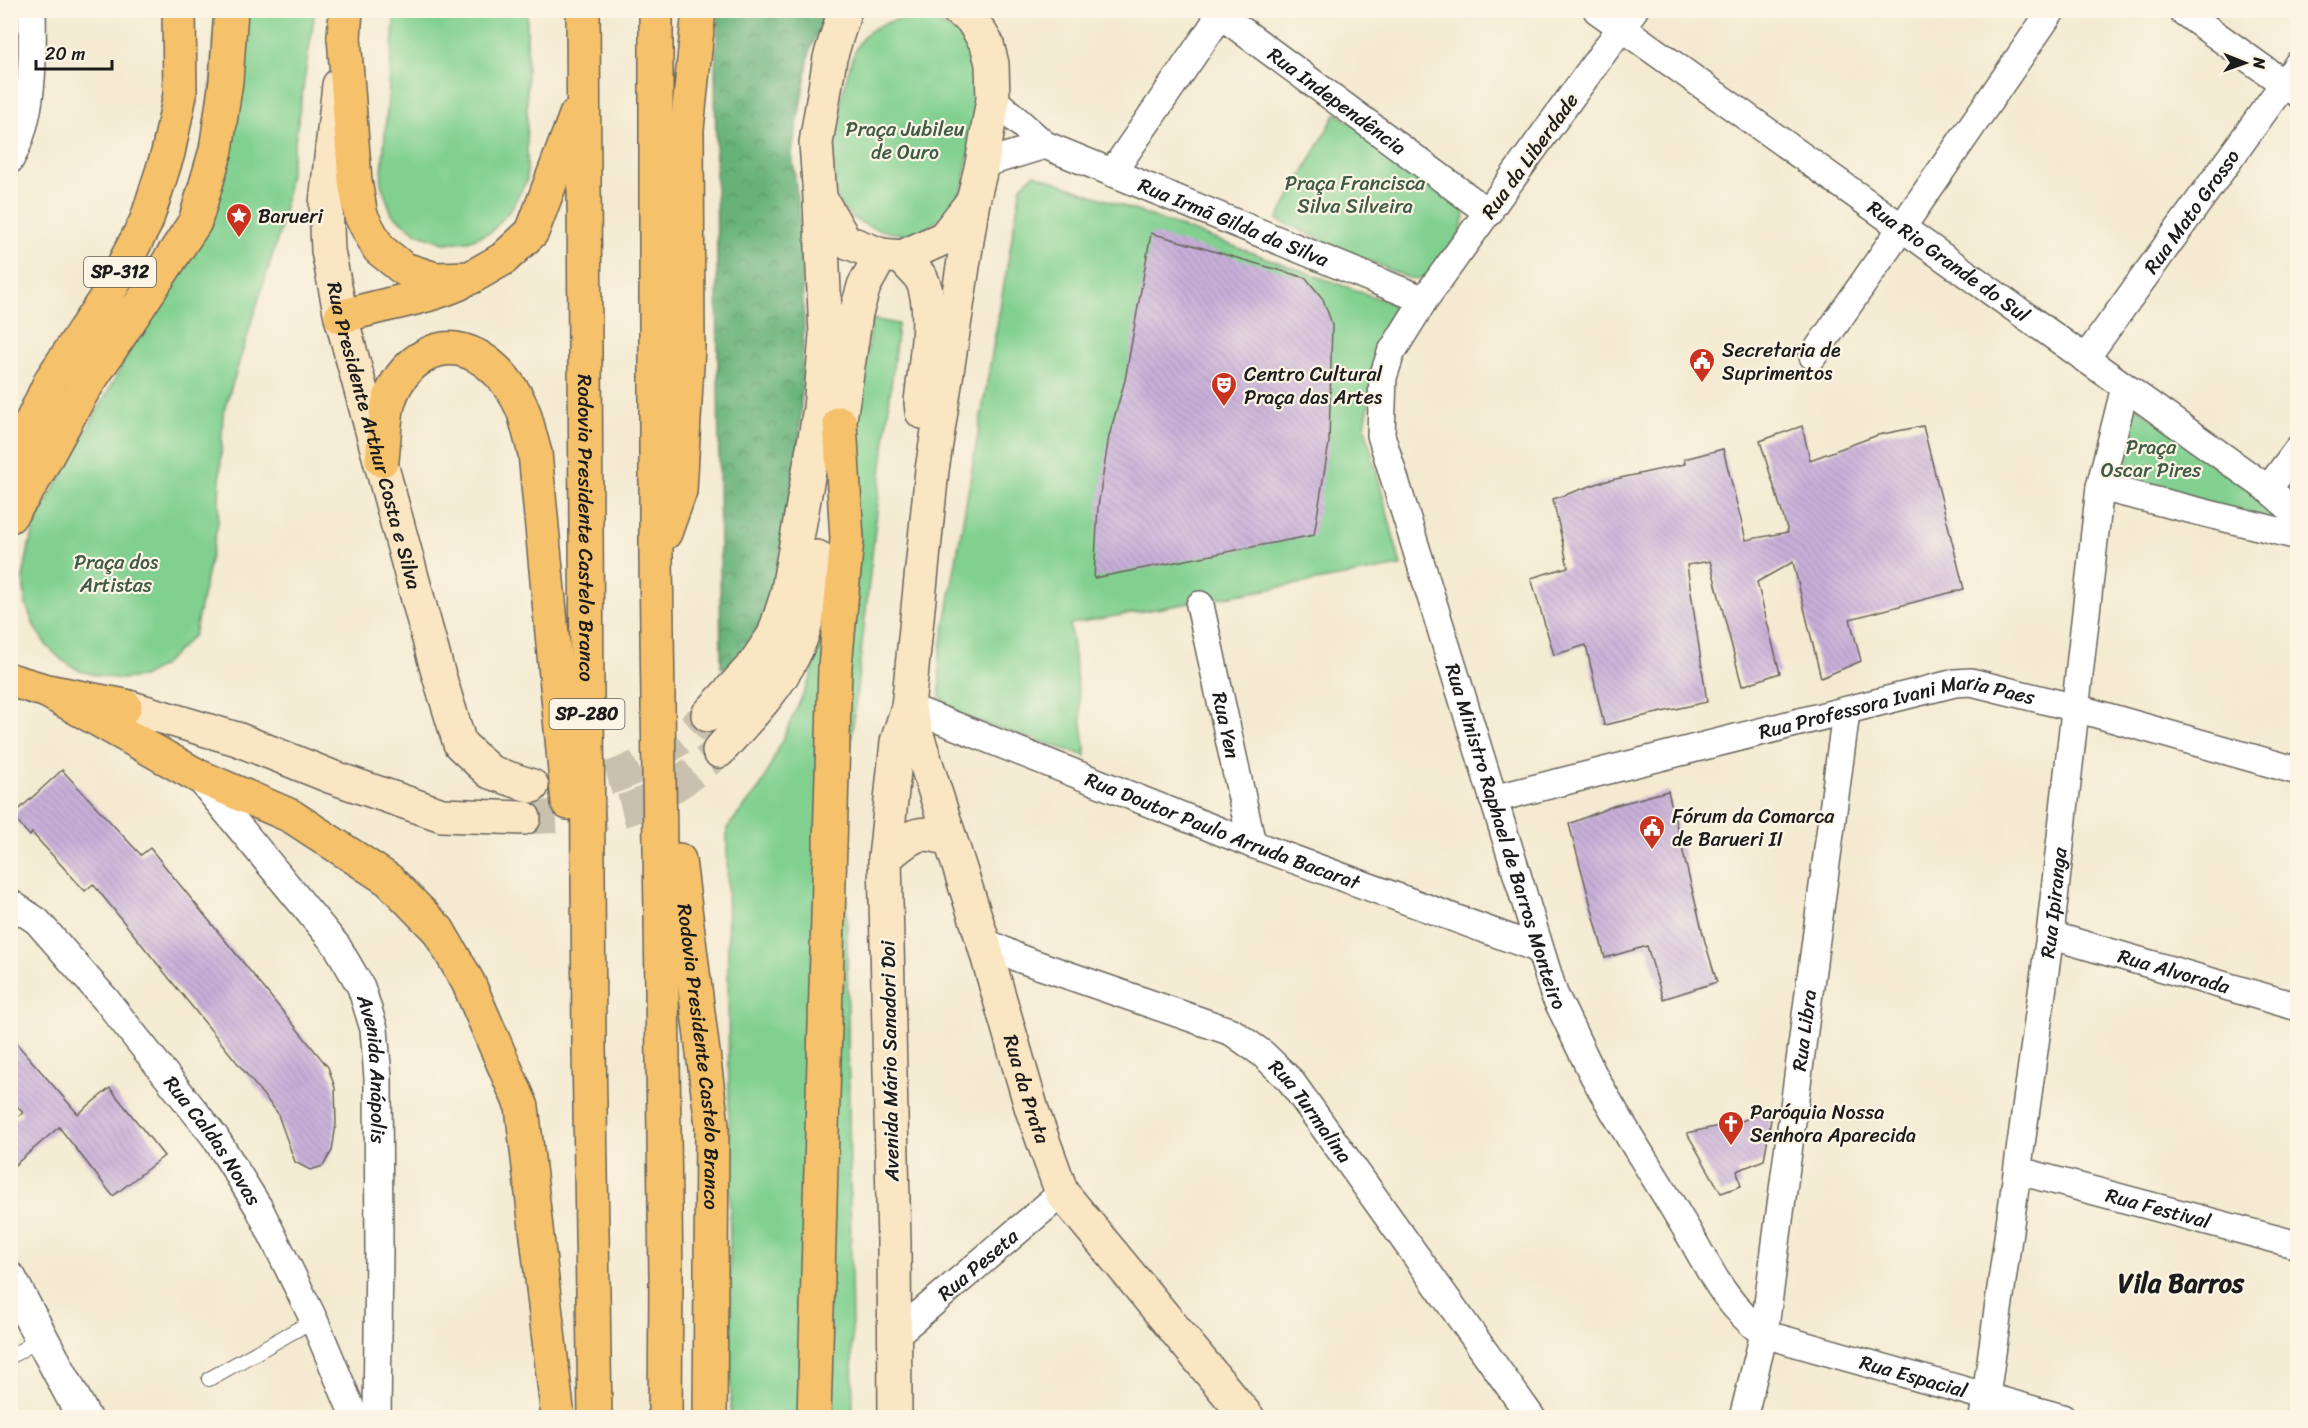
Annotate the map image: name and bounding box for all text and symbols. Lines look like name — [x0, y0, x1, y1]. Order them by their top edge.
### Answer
scale bar — [36, 33, 112, 71]
north arrow — [2215, 33, 2275, 93]
text: 20 m — [45, 38, 85, 70]
street label: Rua Independência — [1260, 38, 1414, 164]
text: N — [2245, 56, 2274, 70]
street label: Rua da Liberdade — [1472, 85, 1588, 227]
park label: Praça Jubileu de Ouro — [846, 112, 965, 170]
street label: Rua Mato Grosso — [2134, 141, 2249, 282]
park label: Praça Francisca Silva Silveira — [1285, 166, 1426, 224]
street label: Rua Irmã Gilda da Silva — [1133, 167, 1335, 277]
street label: Rua Rio Grande do Sul — [1860, 191, 2038, 332]
place label: Barueri — [258, 199, 324, 234]
place icon: Barueri — [224, 201, 254, 239]
road number: SP-312 — [84, 257, 156, 287]
street label: Rua Presidente Arthur Costa e Silva — [317, 279, 432, 593]
place label: Secretaria de Suprimentos — [1722, 333, 1841, 391]
public building icon: Secretaria de Suprimentos — [1687, 346, 1717, 384]
place label: Centro Cultural Praça das Artes — [1244, 357, 1383, 415]
theatre icon: Centro Cultural Praça das Artes — [1209, 370, 1239, 408]
street label: Rodovia Presidente Castelo Branco — [568, 374, 604, 682]
park label: Praça Oscar Pires — [2101, 430, 2202, 488]
park label: Praça dos Artistas — [74, 545, 159, 603]
street label: Rua Ministro Raphael de Barros Monteiro — [1435, 659, 1577, 1016]
street label: Rua Professora Ivani Maria Paes — [1755, 664, 2039, 749]
street label: Rua Yen — [1202, 689, 1250, 762]
road number: SP-280 — [550, 699, 624, 729]
street label: Rua Doutor Paulo Arruda Bacarat — [1080, 762, 1366, 900]
place label: Fórum da Comarca de Barueri II — [1672, 799, 1835, 857]
public building icon: Fórum da Comarca de Barueri II — [1637, 813, 1667, 851]
street label: Rua Ipiranga — [2029, 845, 2077, 961]
street label: Rodovia Presidente Castelo Branco — [667, 902, 730, 1210]
street label: Rua Alvorada — [2114, 938, 2235, 1004]
street label: Avenida Mário Sanadori Doi — [870, 939, 910, 1183]
street label: Rua Libra — [1781, 987, 1827, 1073]
street label: Avenida Anápolis — [347, 989, 396, 1144]
street label: Rua da Prata — [994, 1030, 1061, 1149]
street label: Rua Turmalina — [1260, 1050, 1362, 1171]
street label: Rua Caldas Novas — [155, 1067, 271, 1213]
place label: Paróquia Nossa Senhora Aparecida — [1750, 1095, 1916, 1153]
church icon: Paróquia Nossa Senhora Aparecida — [1716, 1109, 1746, 1147]
street label: Rua Festival — [2102, 1177, 2216, 1239]
street label: Rua Peseta — [929, 1219, 1027, 1310]
district label: Vila Barros — [2118, 1260, 2245, 1306]
street label: Rua Espacial — [1856, 1344, 1973, 1408]

